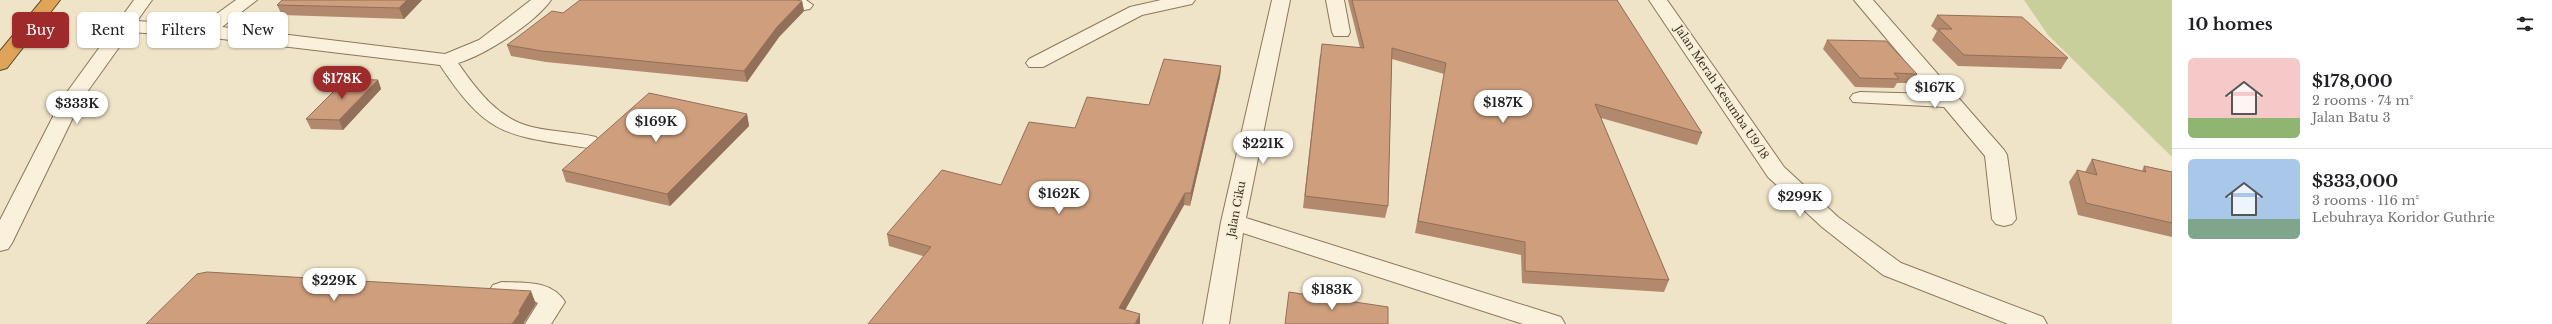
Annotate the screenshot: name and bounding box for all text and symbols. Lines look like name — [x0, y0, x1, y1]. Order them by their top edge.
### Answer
chip: Buy — [12, 12, 69, 48]
chip: Rent — [77, 12, 139, 48]
chip: Filters — [147, 12, 220, 48]
chip: New — [228, 12, 288, 48]
icon: filters — [2514, 13, 2536, 35]
text: 10 homes — [2188, 14, 2273, 35]
street label: Jalan Merah Kesumba U9/18 — [1671, 21, 1772, 162]
pin: $178K — [314, 66, 370, 100]
text: $178K — [322, 70, 362, 87]
text: $178,000 — [2312, 71, 2393, 92]
icon: home — [2220, 74, 2268, 122]
pin: $167K — [1907, 75, 1963, 109]
text: $167K — [1915, 79, 1955, 96]
pin: $187K — [1475, 90, 1531, 124]
pin: $333K — [49, 91, 105, 125]
text: 2 rooms · 74 m² — [2312, 92, 2413, 109]
text: $187K — [1483, 94, 1523, 111]
text: $333K — [55, 95, 99, 112]
pin: $169K — [628, 109, 684, 143]
text: Jalan Batu 3 — [2312, 109, 2391, 126]
text: $169K — [635, 113, 677, 130]
pin: $221K — [1235, 131, 1291, 165]
text: $221K — [1242, 135, 1284, 152]
text: $333,000 — [2312, 171, 2398, 192]
icon: home — [2220, 175, 2268, 223]
street label: Jalan Ciku — [1223, 179, 1248, 240]
pin: $162K — [1031, 181, 1087, 215]
pin: $299K — [1772, 184, 1828, 218]
text: $162K — [1038, 185, 1080, 202]
text: $299K — [1777, 188, 1823, 205]
text: 3 rooms · 116 m² — [2312, 192, 2419, 209]
text: Lebuhraya Koridor Guthrie — [2312, 209, 2495, 226]
pin: $229K — [306, 268, 362, 302]
text: $229K — [312, 272, 356, 289]
pin: $183K — [1304, 277, 1360, 311]
text: $183K — [1311, 281, 1353, 298]

